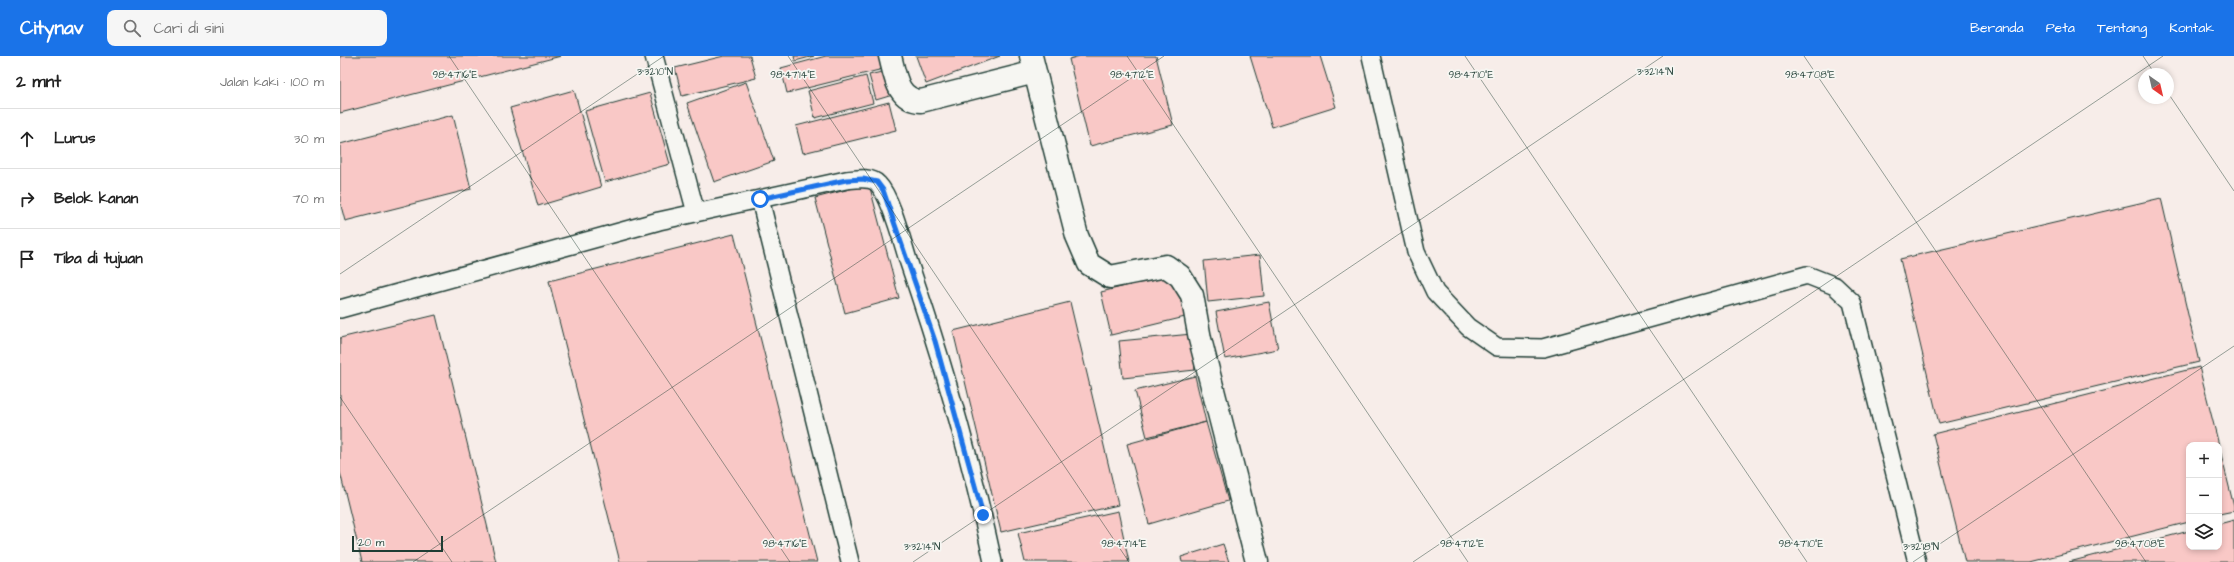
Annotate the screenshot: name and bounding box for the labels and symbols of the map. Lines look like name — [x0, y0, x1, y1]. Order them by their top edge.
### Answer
text: 3°32'10"N — [637, 65, 673, 79]
text: 3°32'14"N — [1637, 65, 1673, 79]
text: 98°47'16"E — [433, 68, 477, 82]
text: 98°47'14"E — [770, 68, 816, 82]
text: 98°47'12"E — [1110, 68, 1154, 82]
text: 98°47'10"E — [1449, 68, 1493, 82]
text: 98°47'08"E — [1785, 68, 1835, 82]
north arrow — [2138, 68, 2174, 104]
route start — [751, 190, 769, 208]
route end — [974, 506, 992, 524]
scale bar — [352, 534, 443, 553]
text: 98°47'16"E — [763, 537, 807, 551]
text: 98°47'14"E — [1101, 537, 1147, 551]
text: 98°47'12"E — [1440, 537, 1484, 551]
text: 98°47'10"E — [1779, 537, 1823, 551]
text: 98°47'08"E — [2115, 537, 2165, 551]
text: 3°32'14"N — [904, 540, 940, 554]
text: 3°32'18"N — [1903, 540, 1939, 554]

